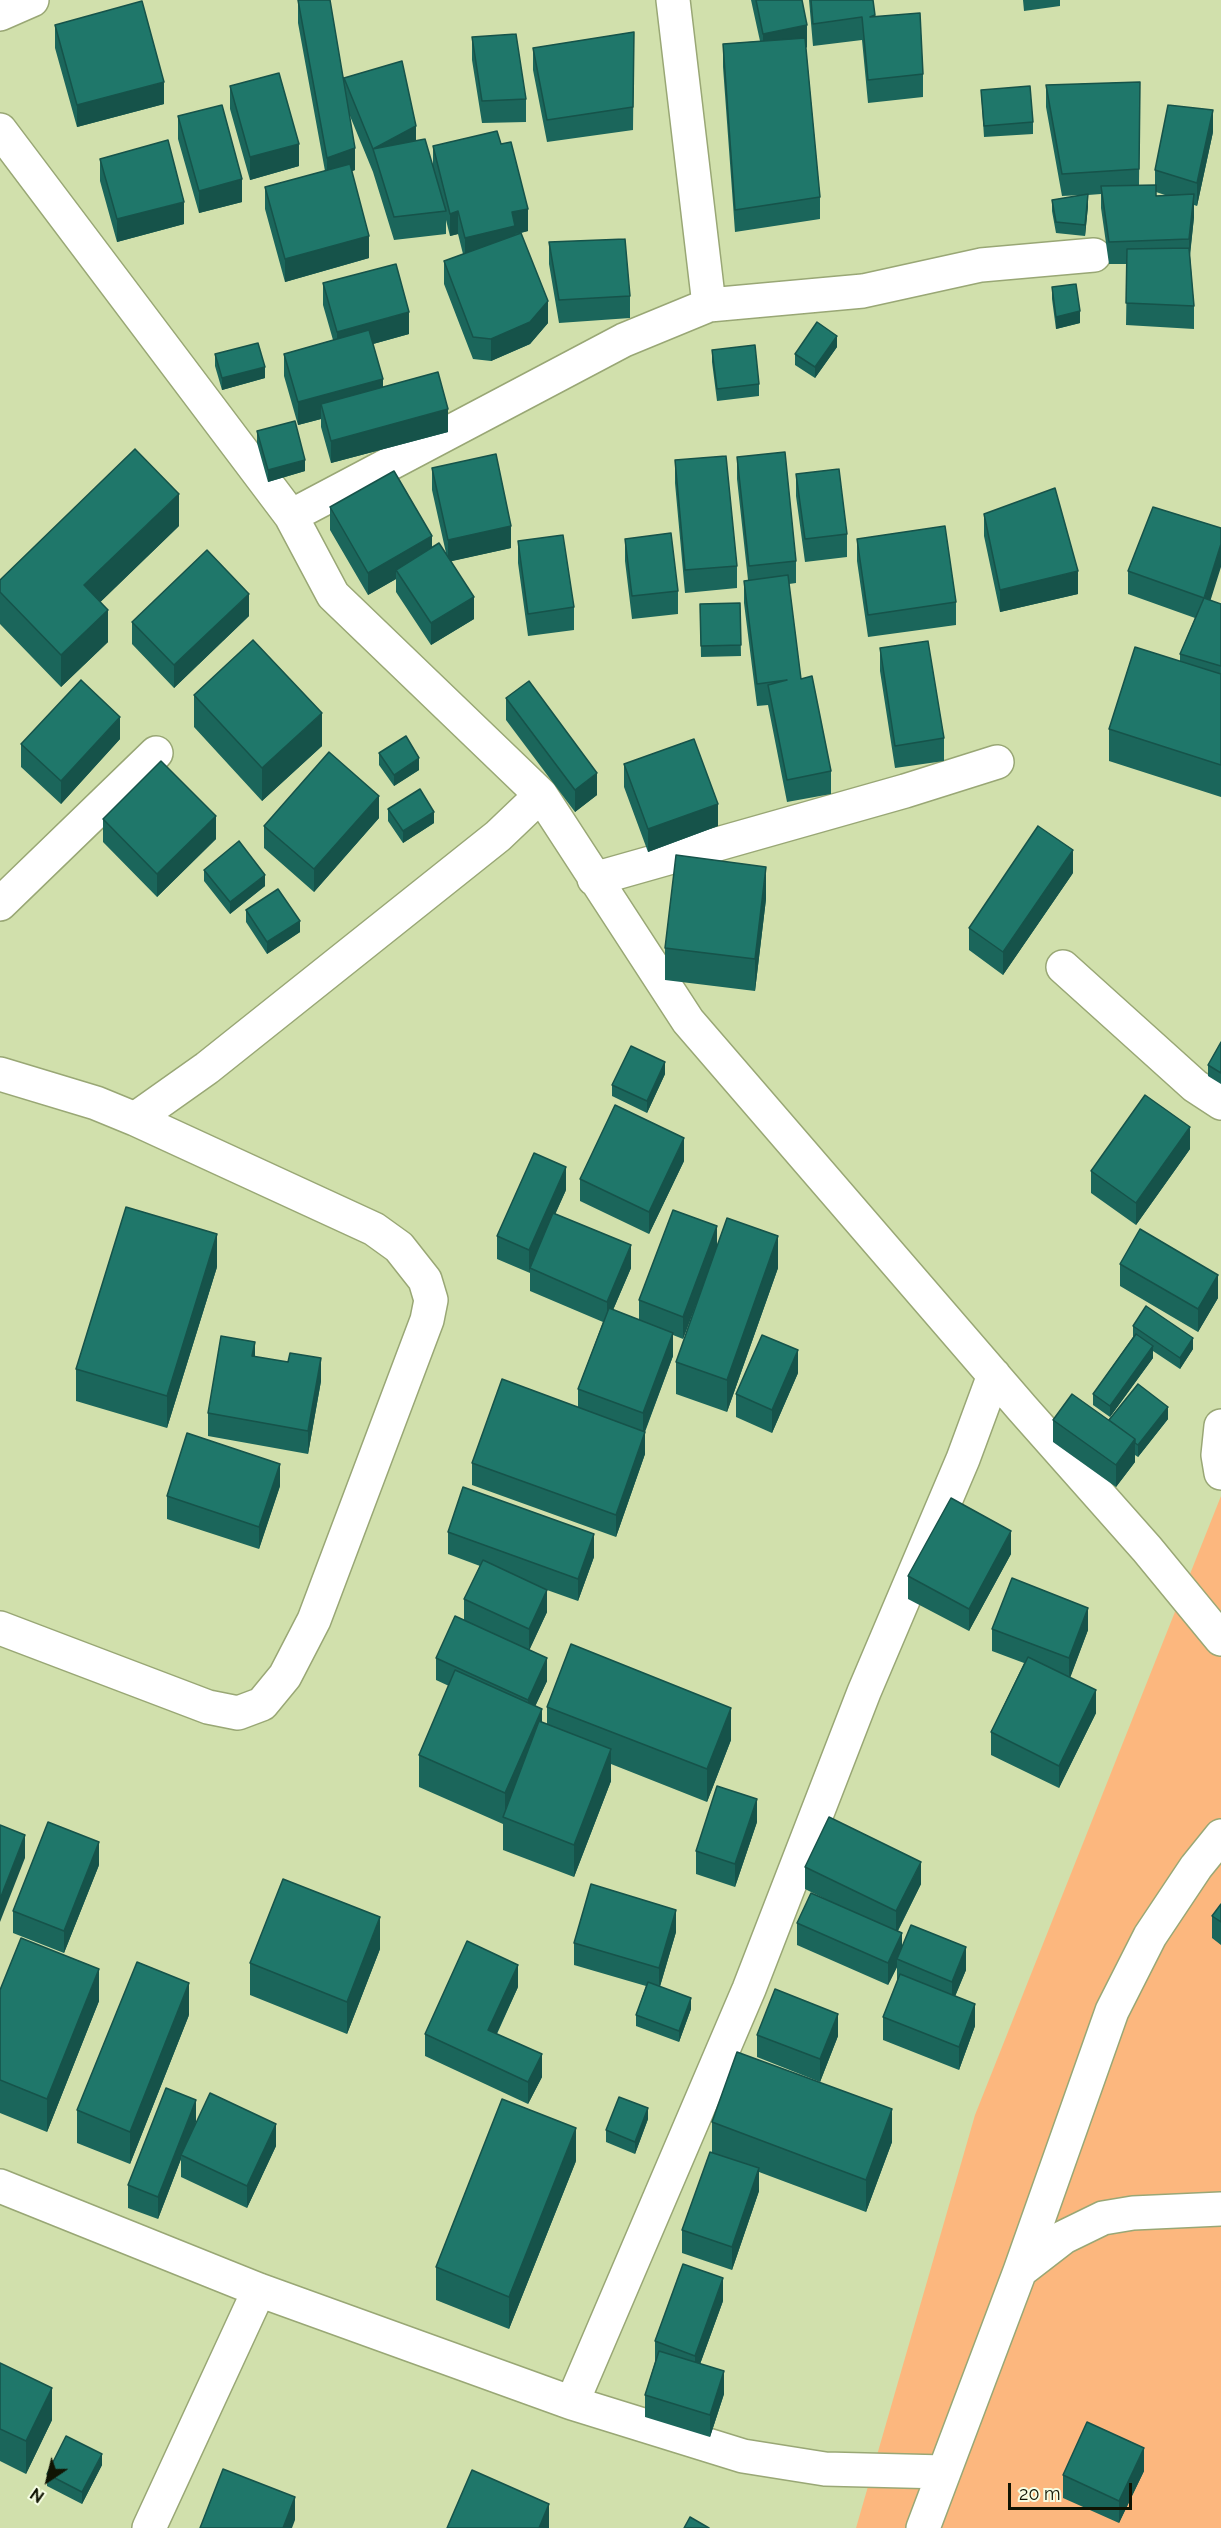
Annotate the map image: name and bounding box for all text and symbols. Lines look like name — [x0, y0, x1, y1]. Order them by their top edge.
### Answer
north arrow — [18, 2450, 78, 2510]
scale bar — [1011, 2471, 1136, 2509]
text: 20 m — [1019, 2483, 1061, 2504]
text: N — [27, 2484, 48, 2506]

